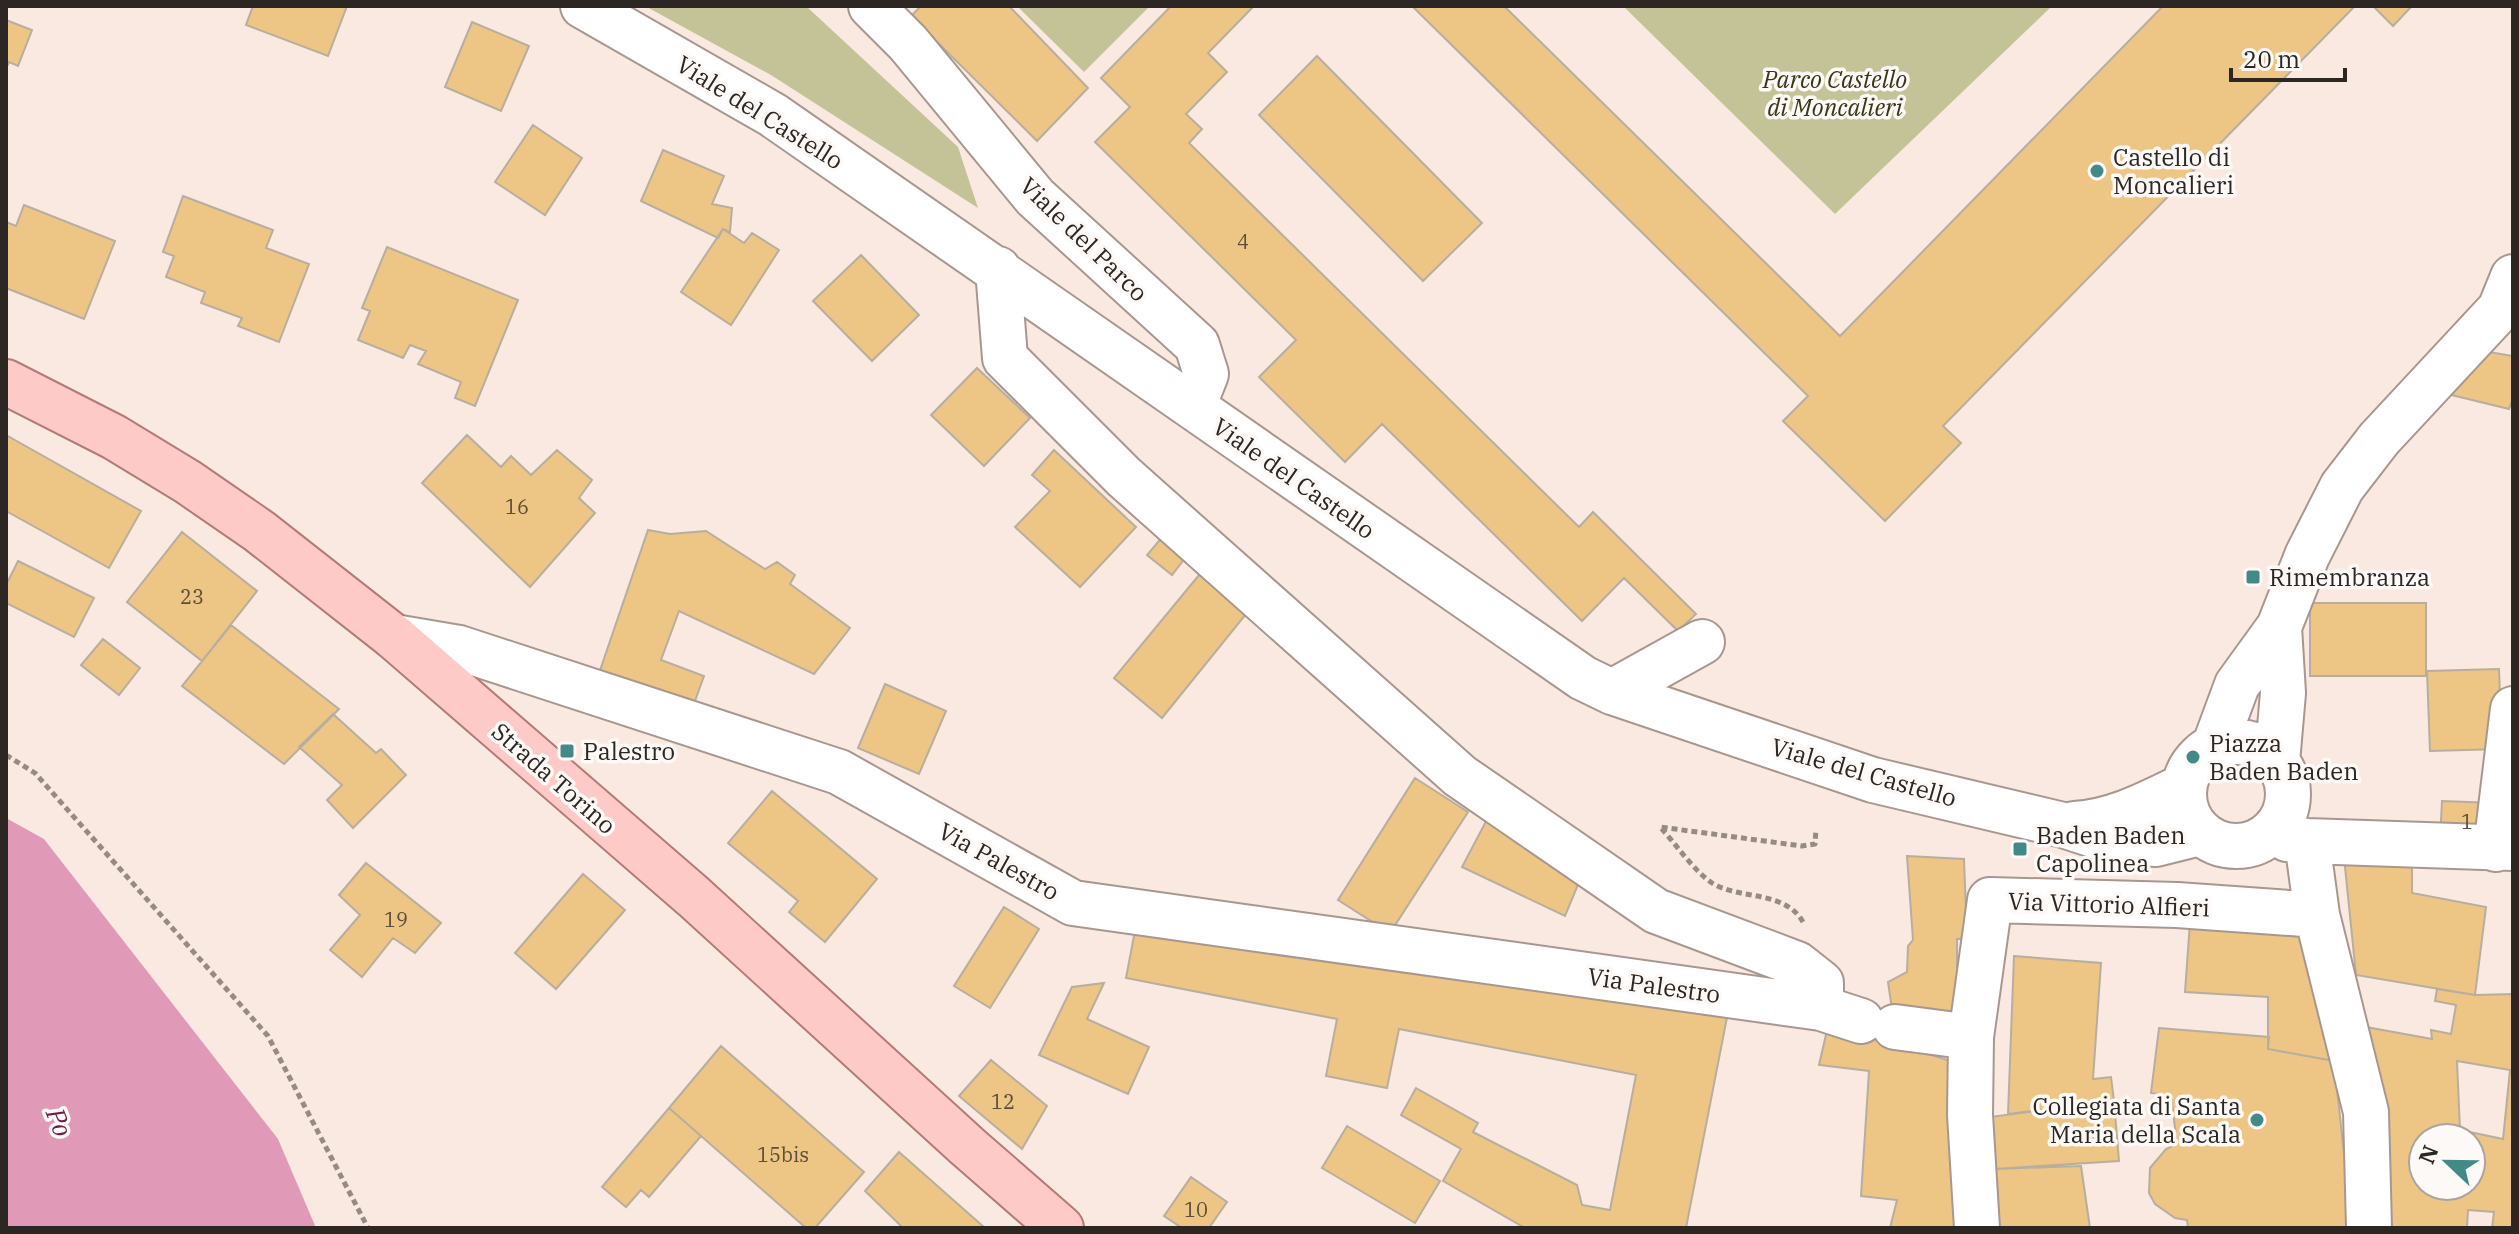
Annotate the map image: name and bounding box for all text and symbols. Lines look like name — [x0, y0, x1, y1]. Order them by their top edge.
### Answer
scale bar — [2231, 32, 2345, 82]
text: 20 m — [2243, 43, 2300, 75]
street label: Viale del Castello — [670, 48, 850, 176]
park label: Parco Castello di Moncalieri — [1762, 63, 1907, 123]
place label: Castello di Moncalieri — [2113, 141, 2234, 201]
marker: Castello di Moncalieri — [2088, 162, 2106, 180]
street label: Viale del Parco — [1013, 170, 1155, 308]
house number: 4 — [1237, 228, 1249, 255]
street label: Viale del Castello — [1206, 410, 1382, 546]
house number: 16 — [505, 493, 529, 520]
place label: Rimembranza — [2269, 561, 2430, 593]
marker: Rimembranza — [2244, 568, 2262, 586]
house number: 23 — [180, 583, 204, 610]
street label: Strada Torino — [485, 715, 623, 841]
place label: Piazza Baden Baden — [2209, 727, 2359, 787]
street label: Viale del Castello — [1768, 730, 1960, 814]
place label: Palestro — [583, 735, 675, 767]
marker: Palestro — [558, 742, 576, 760]
marker: Piazza Baden Baden — [2184, 748, 2202, 766]
house number: 1 — [2461, 808, 2473, 835]
street label: Via Palestro — [933, 815, 1065, 907]
place label: Baden Baden Capolinea — [2036, 819, 2186, 879]
marker: Baden Baden Capolinea — [2011, 840, 2029, 858]
street label: Via Vittorio Alfieri — [2008, 884, 2210, 924]
house number: 19 — [384, 906, 408, 933]
street label: Via Palestro — [1586, 960, 1722, 1010]
house number: 12 — [991, 1088, 1015, 1115]
place label: Collegiata di Santa Maria della Scala — [2032, 1090, 2241, 1150]
water label: Po — [39, 1102, 81, 1141]
marker: Collegiata di Santa Maria della Scala — [2248, 1111, 2266, 1129]
north arrow — [2407, 1122, 2487, 1202]
house number: 15bis — [757, 1141, 809, 1168]
text: N — [2411, 1141, 2445, 1168]
house number: 10 — [1184, 1196, 1208, 1223]

